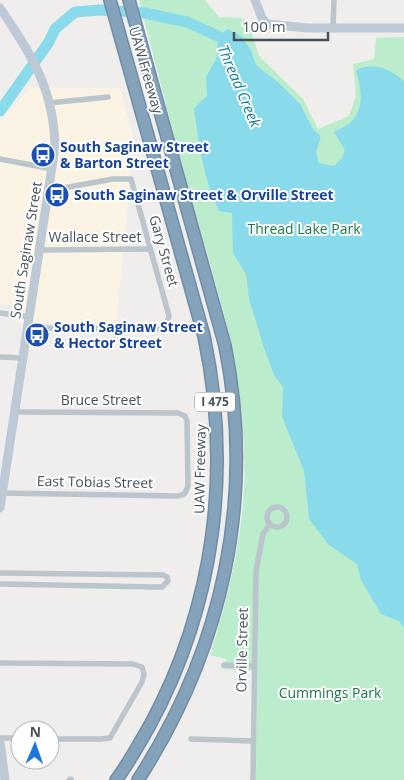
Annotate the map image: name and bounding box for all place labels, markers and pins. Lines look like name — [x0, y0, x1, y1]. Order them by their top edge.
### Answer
place label: South Saginaw Street & Barton Street — [60, 137, 209, 172]
bus stop icon: South Saginaw Street & Barton Street — [30, 142, 56, 168]
bus stop icon: South Saginaw Street & Orville Street — [44, 182, 70, 208]
place label: South Saginaw Street & Orville Street — [74, 185, 334, 204]
place label: South Saginaw Street & Hector Street — [54, 317, 203, 352]
bus stop icon: South Saginaw Street & Hector Street — [24, 322, 50, 348]

